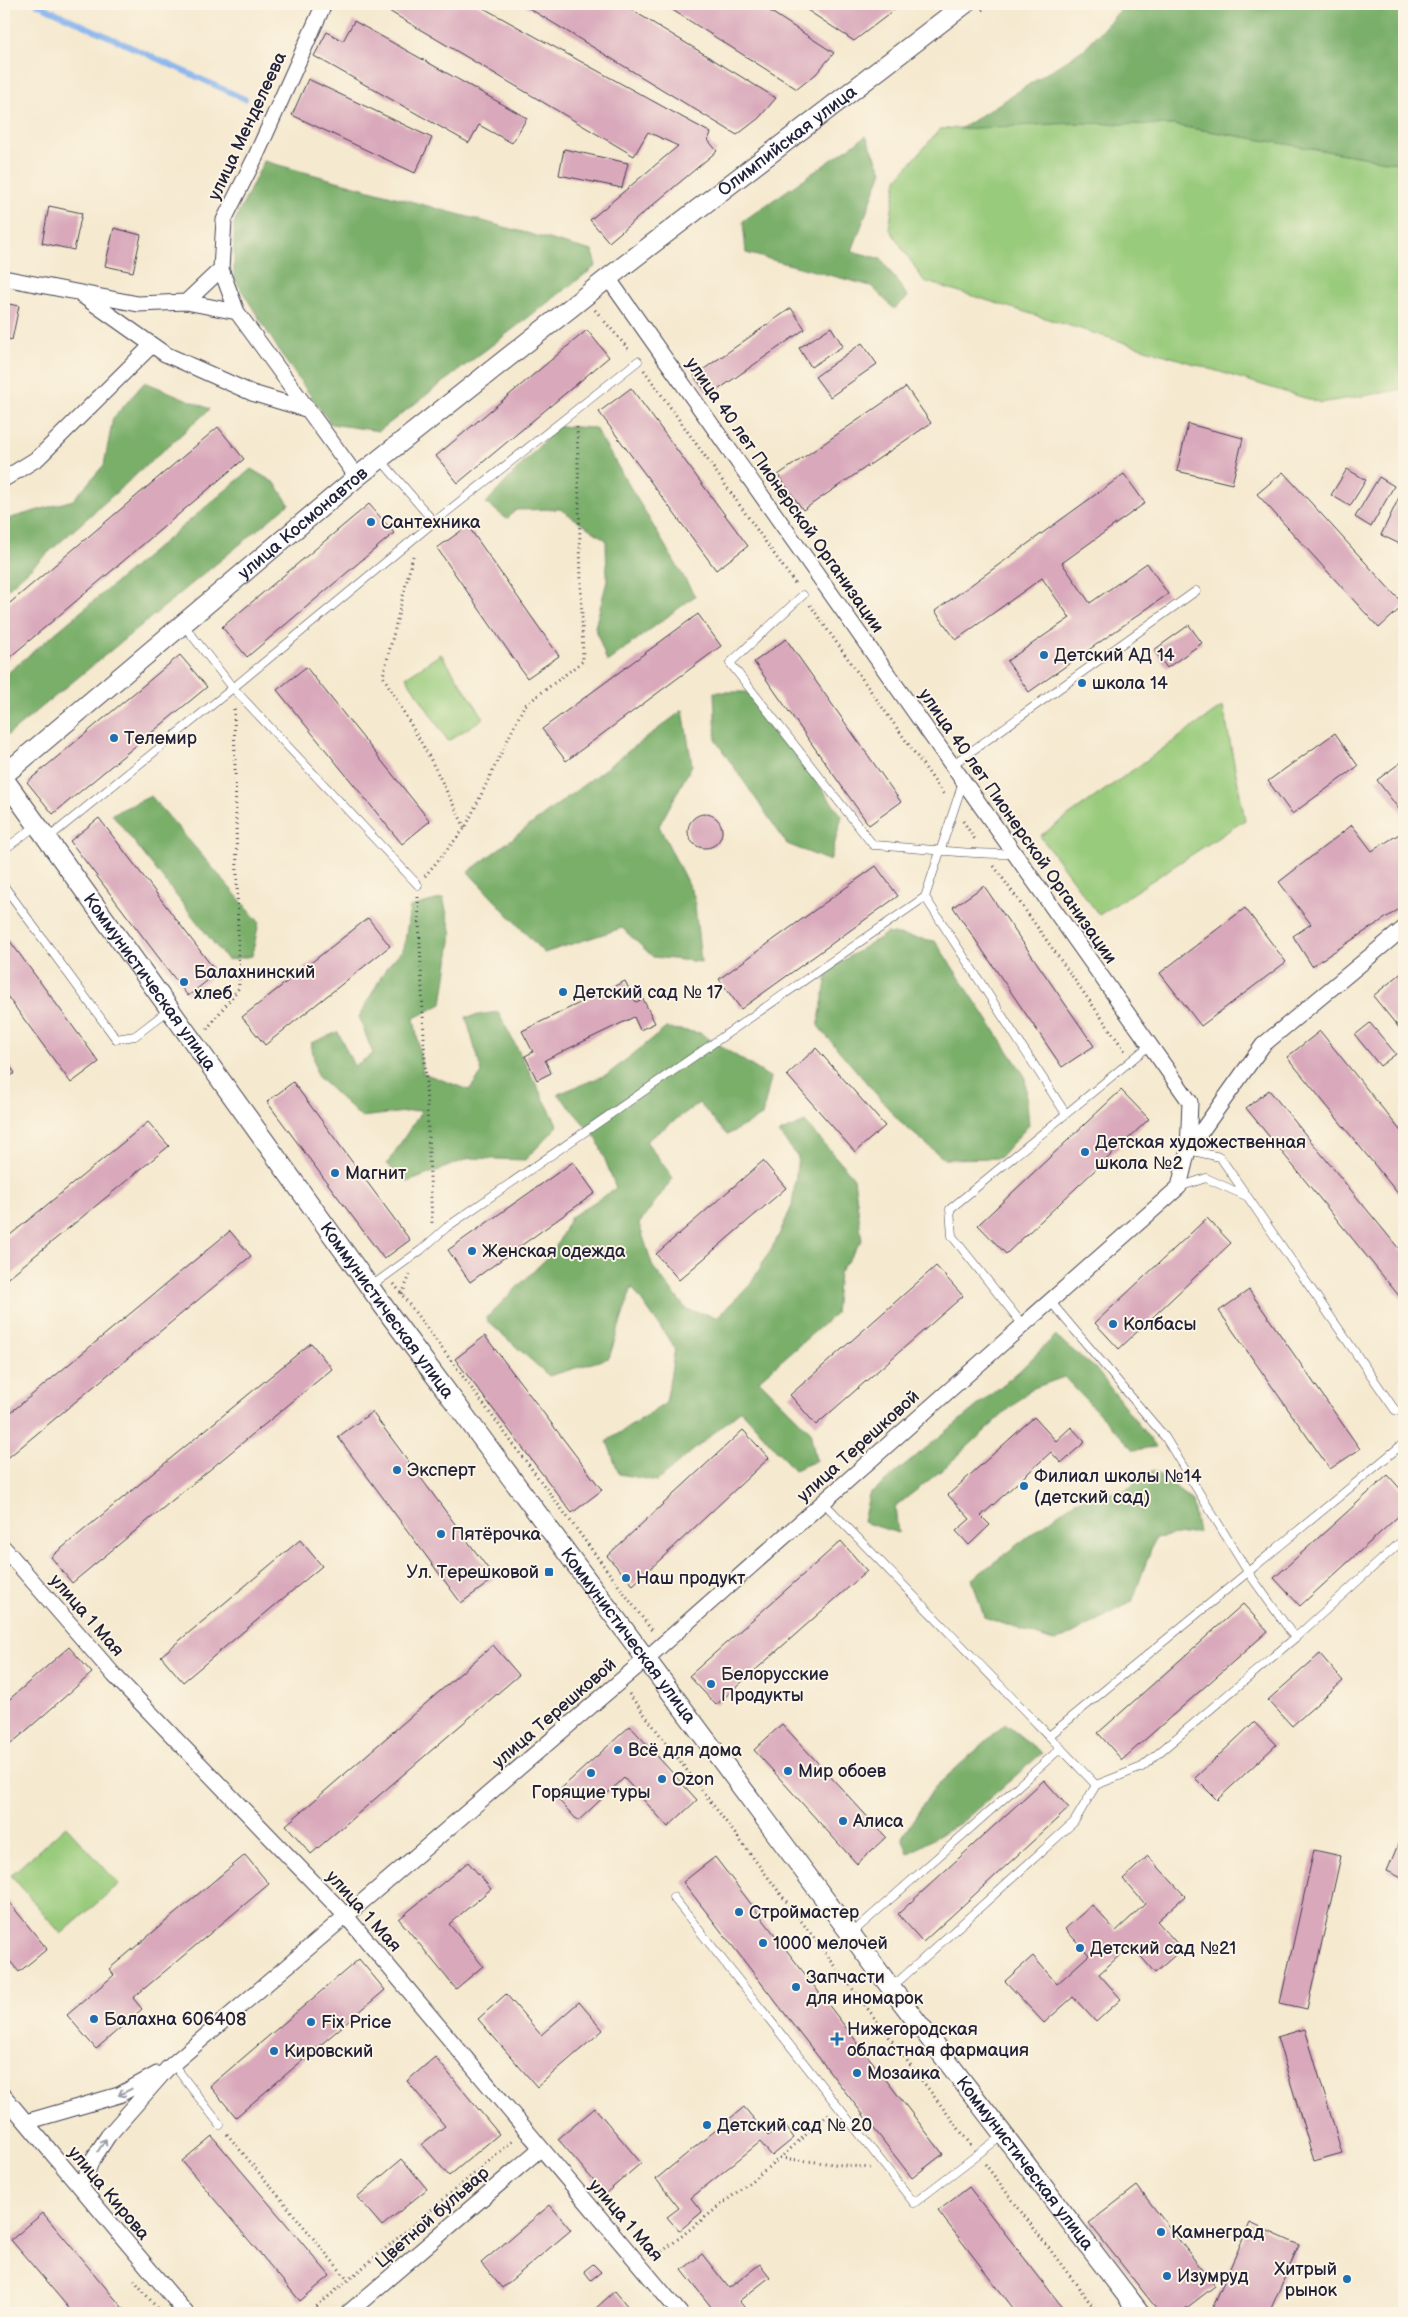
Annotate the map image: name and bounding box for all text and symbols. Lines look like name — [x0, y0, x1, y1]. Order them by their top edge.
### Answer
street label: улица Менделеева — [204, 48, 291, 204]
street label: Олимпийская улица — [714, 81, 861, 201]
street label: улица 40 лет Пионерской Организации — [681, 354, 888, 637]
street label: улица Космонавтов — [234, 462, 373, 584]
place label: Сантехника — [381, 512, 481, 533]
marker: Сантехника — [365, 516, 377, 528]
place label: Детский АД 14 — [1054, 645, 1175, 666]
marker: Детский АД 14 — [1038, 649, 1050, 661]
place label: школа 14 — [1092, 673, 1168, 694]
marker: школа 14 — [1076, 677, 1088, 689]
street label: улица 40 лет Пионерской Организации — [914, 685, 1121, 968]
place label: Телемир — [124, 728, 197, 749]
marker: Телемир — [108, 732, 120, 744]
street label: Коммунистическая улица — [79, 889, 221, 1075]
place label: Балахнинский хлеб — [194, 962, 315, 1004]
marker: Балахнинский хлеб — [178, 976, 190, 988]
place label: Детский сад № 17 — [573, 982, 723, 1003]
marker: Детский сад № 17 — [557, 986, 569, 998]
place label: Детская художественная школа №2 — [1095, 1132, 1306, 1174]
marker: Детская художественная школа №2 — [1079, 1146, 1091, 1158]
place label: Магнит — [345, 1163, 407, 1184]
marker: Магнит — [329, 1167, 341, 1179]
street label: Коммунистическая улица — [315, 1218, 459, 1403]
place label: Женская одежда — [482, 1241, 626, 1262]
marker: Женская одежда — [466, 1245, 478, 1257]
place label: Колбасы — [1123, 1314, 1196, 1335]
marker: Колбасы — [1107, 1318, 1119, 1330]
street label: улица Терешковой — [793, 1386, 924, 1507]
place label: Эксперт — [407, 1460, 477, 1481]
marker: Эксперт — [391, 1464, 403, 1476]
place label: Филиал школы №14 (детский сад) — [1034, 1466, 1202, 1508]
marker: Филиал школы №14 (детский сад) — [1018, 1480, 1030, 1492]
place label: Пятёрочка — [451, 1524, 542, 1545]
marker: Пятёрочка — [435, 1528, 447, 1540]
street label: Коммунистическая улица — [556, 1544, 700, 1728]
place label: Ул. Терешковой — [406, 1562, 539, 1583]
marker: Ул. Терешковой — [543, 1566, 555, 1578]
place label: Наш продукт — [636, 1568, 746, 1589]
street label: улица 1 Мая — [45, 1570, 128, 1661]
marker: Наш продукт — [620, 1572, 632, 1584]
street label: улица Терешковой — [488, 1654, 620, 1773]
place label: Белорусские Продукты — [721, 1664, 829, 1706]
marker: Белорусские Продукты — [705, 1678, 717, 1690]
place label: Всё для дома — [628, 1740, 742, 1761]
marker: Всё для дома — [612, 1744, 624, 1756]
place label: Мир обоев — [798, 1761, 887, 1782]
marker: Мир обоев — [782, 1765, 794, 1777]
marker: Горящие туры — [585, 1767, 597, 1779]
place label: Ozon — [672, 1769, 714, 1790]
marker: Ozon — [656, 1773, 668, 1785]
place label: Горящие туры — [532, 1782, 650, 1803]
place label: Алиса — [852, 1811, 904, 1832]
marker: Алиса — [837, 1815, 849, 1827]
street label: улица 1 Мая — [322, 1866, 406, 1956]
place label: Строймастер — [749, 1902, 859, 1923]
marker: Строймастер — [733, 1906, 745, 1918]
place label: 1000 мелочей — [773, 1933, 888, 1954]
marker: 1000 мелочей — [757, 1937, 769, 1949]
place label: Детский сад №21 — [1090, 1938, 1236, 1959]
marker: Детский сад №21 — [1074, 1942, 1086, 1954]
place label: Запчасти для иномарок — [806, 1967, 924, 2009]
marker: Запчасти для иномарок — [790, 1981, 802, 1993]
place label: Балахна 606408 — [104, 2009, 246, 2030]
place label: Fix Price — [321, 2012, 392, 2033]
marker: Балахна 606408 — [88, 2013, 100, 2025]
marker: Fix Price — [305, 2016, 317, 2028]
place label: Нижегородская областная фармация — [847, 2019, 1029, 2061]
marker: Нижегородская областная фармация — [831, 2033, 843, 2045]
place label: Кировский — [284, 2041, 373, 2062]
marker: Кировский — [268, 2045, 280, 2057]
place label: Мозаика — [867, 2063, 941, 2084]
marker: Мозаика — [851, 2067, 863, 2079]
street label: Коммунистическая улица — [951, 2072, 1098, 2255]
one-way arrow — [117, 2087, 132, 2097]
place label: Детский сад № 20 — [717, 2115, 872, 2136]
marker: Детский сад № 20 — [701, 2119, 713, 2131]
one-way arrow — [97, 2138, 107, 2152]
street label: улица Кирова — [63, 2142, 154, 2245]
street label: Цветной бульвар — [371, 2162, 493, 2272]
street label: улица 1 Мая — [584, 2175, 667, 2266]
place label: Камнеград — [1171, 2222, 1264, 2243]
marker: Камнеград — [1155, 2226, 1167, 2238]
place label: Хитрый рынок — [1274, 2259, 1337, 2301]
place label: Изумруд — [1177, 2266, 1249, 2287]
marker: Изумруд — [1161, 2270, 1173, 2282]
marker: Хитрый рынок — [1341, 2273, 1353, 2285]

